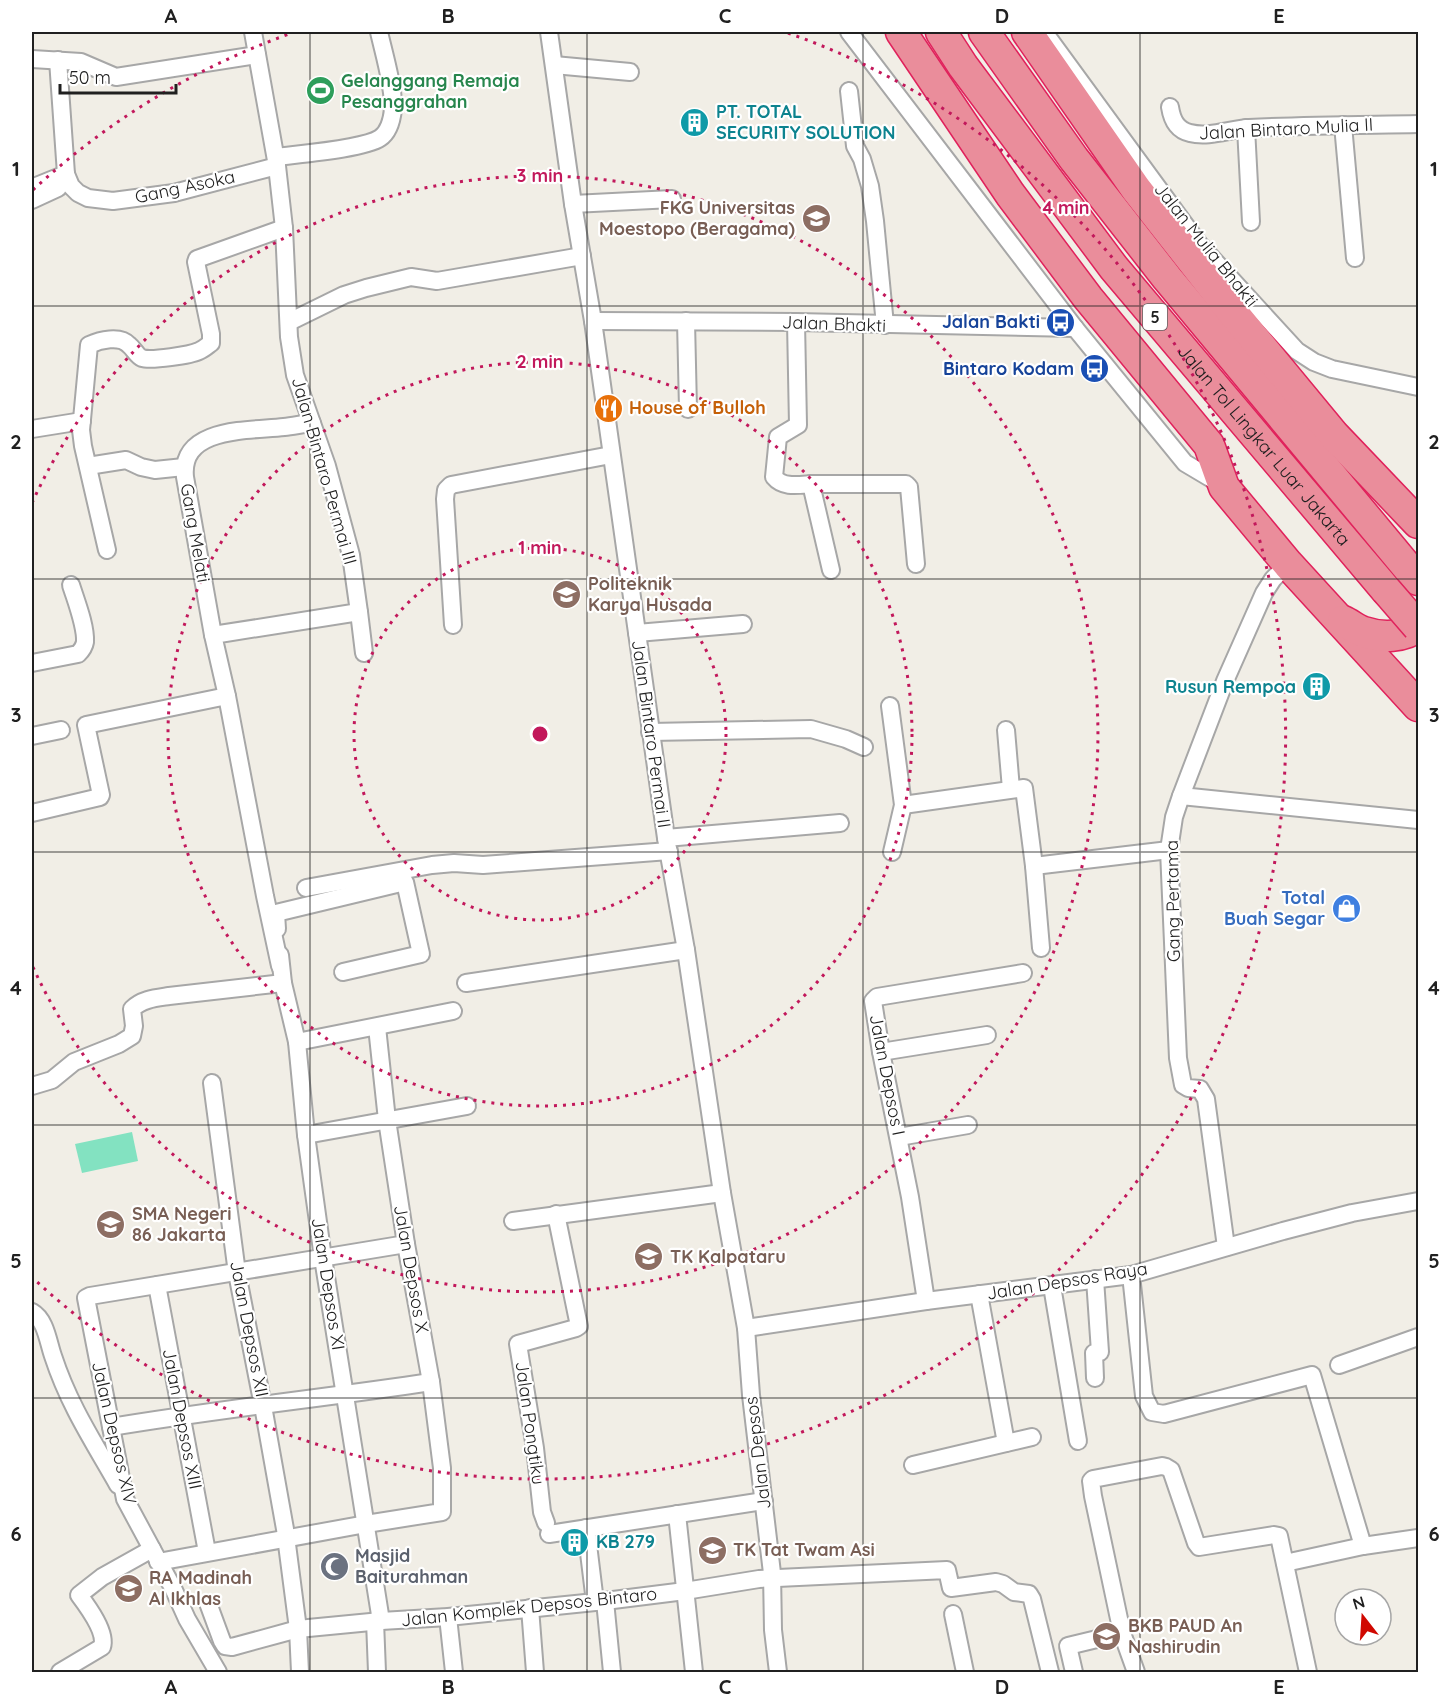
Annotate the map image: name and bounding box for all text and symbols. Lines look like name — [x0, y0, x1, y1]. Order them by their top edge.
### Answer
text: A — [165, 3, 178, 28]
text: B — [441, 3, 455, 28]
text: C — [719, 3, 732, 28]
text: D — [995, 3, 1009, 28]
text: E — [1273, 3, 1285, 28]
scale bar — [60, 57, 176, 95]
text: 50 m — [69, 66, 111, 89]
place label: Gelanggang Remaja Pesanggrahan — [341, 69, 520, 113]
sports icon: Gelanggang Remaja Pesanggrahan — [304, 75, 336, 107]
place label: PT. TOTAL SECURITY SOLUTION — [716, 100, 896, 144]
building icon: PT. TOTAL SECURITY SOLUTION — [679, 106, 711, 138]
street label: Jalan Bintaro Mulia II — [1198, 112, 1374, 145]
text: 1 — [12, 156, 20, 181]
text: 1 — [1430, 156, 1438, 181]
text: 3 min — [517, 164, 563, 187]
street label: Gang Asoka — [133, 165, 237, 208]
street label: Jalan Mulia Bhakti — [1149, 178, 1263, 311]
place label: FKG Universitas Moestopo (Beragama) — [599, 196, 795, 240]
text: 4 min — [1042, 196, 1090, 219]
school or university icon: FKG Universitas Moestopo (Beragama) — [800, 202, 832, 234]
road number: 5 — [1143, 304, 1167, 330]
bus stop icon: Jalan Bakti — [1045, 306, 1077, 338]
street label: Jalan Bhakti — [782, 310, 886, 337]
place label: Jalan Bakti — [942, 310, 1040, 333]
street label: Jalan Tol Lingkar Luar Jakarta — [1173, 340, 1356, 550]
text: 2 min — [517, 350, 563, 373]
bus stop icon: Bintaro Kodam — [1079, 353, 1111, 385]
place label: Bintaro Kodam — [943, 357, 1074, 380]
street label: Jalan Bintaro Permai III — [287, 374, 362, 567]
restaurant icon: House of Bulloh — [592, 392, 624, 424]
place label: House of Bulloh — [629, 396, 766, 419]
text: 2 — [10, 429, 22, 454]
text: 2 — [1428, 429, 1440, 454]
street label: Gang Melati — [175, 482, 216, 584]
text: 1 min — [518, 536, 562, 559]
place label: Politeknik Karya Husada — [588, 572, 712, 616]
school or university icon: Politeknik Karya Husada — [551, 578, 583, 610]
street label: Jalan Bintaro Permai II — [627, 638, 676, 829]
building icon: Rusun Rempoa — [1301, 671, 1333, 703]
place label: Rusun Rempoa — [1165, 675, 1296, 698]
text: 3 — [11, 702, 21, 727]
text: 3 — [1429, 702, 1439, 727]
centre of rings — [530, 724, 550, 744]
street label: Gang Pertama — [1160, 840, 1185, 962]
place label: Total Buah Segar — [1224, 886, 1325, 930]
shop icon: Total Buah Segar — [1330, 892, 1362, 924]
text: 4 — [10, 975, 22, 1000]
text: 4 — [1428, 975, 1440, 1000]
street label: Jalan Depsos I — [864, 1012, 911, 1137]
place label: SMA Negeri 86 Jakarta — [132, 1202, 232, 1246]
street label: Jalan Depsos X — [389, 1203, 434, 1335]
school or university icon: SMA Negeri 86 Jakarta — [95, 1208, 127, 1240]
street label: Jalan Depsos XI — [307, 1216, 350, 1352]
school or university icon: TK Kalpataru — [633, 1241, 665, 1273]
place label: TK Kalpataru — [670, 1245, 786, 1268]
text: 5 — [10, 1248, 22, 1273]
text: 5 — [1428, 1248, 1440, 1273]
street label: Jalan Depsos Raya — [985, 1256, 1149, 1305]
street label: Jalan Depsos XII — [225, 1259, 274, 1399]
street label: Jalan Depsos XIII — [158, 1347, 207, 1491]
street label: Jalan Depsos XIV — [87, 1359, 142, 1507]
street label: Jalan Pongtiku — [510, 1360, 551, 1486]
street label: Jalan Depsos — [739, 1395, 776, 1511]
text: 6 — [10, 1521, 22, 1546]
text: 6 — [1428, 1521, 1440, 1546]
building icon: KB 279 — [559, 1526, 591, 1558]
place label: KB 279 — [596, 1530, 655, 1553]
school or university icon: TK Tat Twam Asi — [696, 1534, 728, 1566]
place label: TK Tat Twam Asi — [733, 1538, 875, 1561]
place label: Masjid Baiturahman — [355, 1544, 468, 1588]
mosque icon: Masjid Baiturahman — [318, 1550, 350, 1582]
place label: RA Madinah Al Ikhlas — [149, 1566, 252, 1610]
school or university icon: RA Madinah Al Ikhlas — [112, 1572, 144, 1604]
street label: Jalan Komplek Depsos Bintaro — [400, 1582, 658, 1631]
north arrow — [1333, 1587, 1393, 1647]
text: N — [1350, 1591, 1367, 1614]
place label: BKB PAUD An Nashirudin — [1128, 1614, 1243, 1658]
school or university icon: BKB PAUD An Nashirudin — [1091, 1620, 1123, 1652]
text: A — [165, 1674, 178, 1699]
text: B — [441, 1674, 455, 1699]
text: C — [719, 1674, 732, 1699]
text: D — [995, 1674, 1009, 1699]
text: E — [1273, 1674, 1285, 1699]

